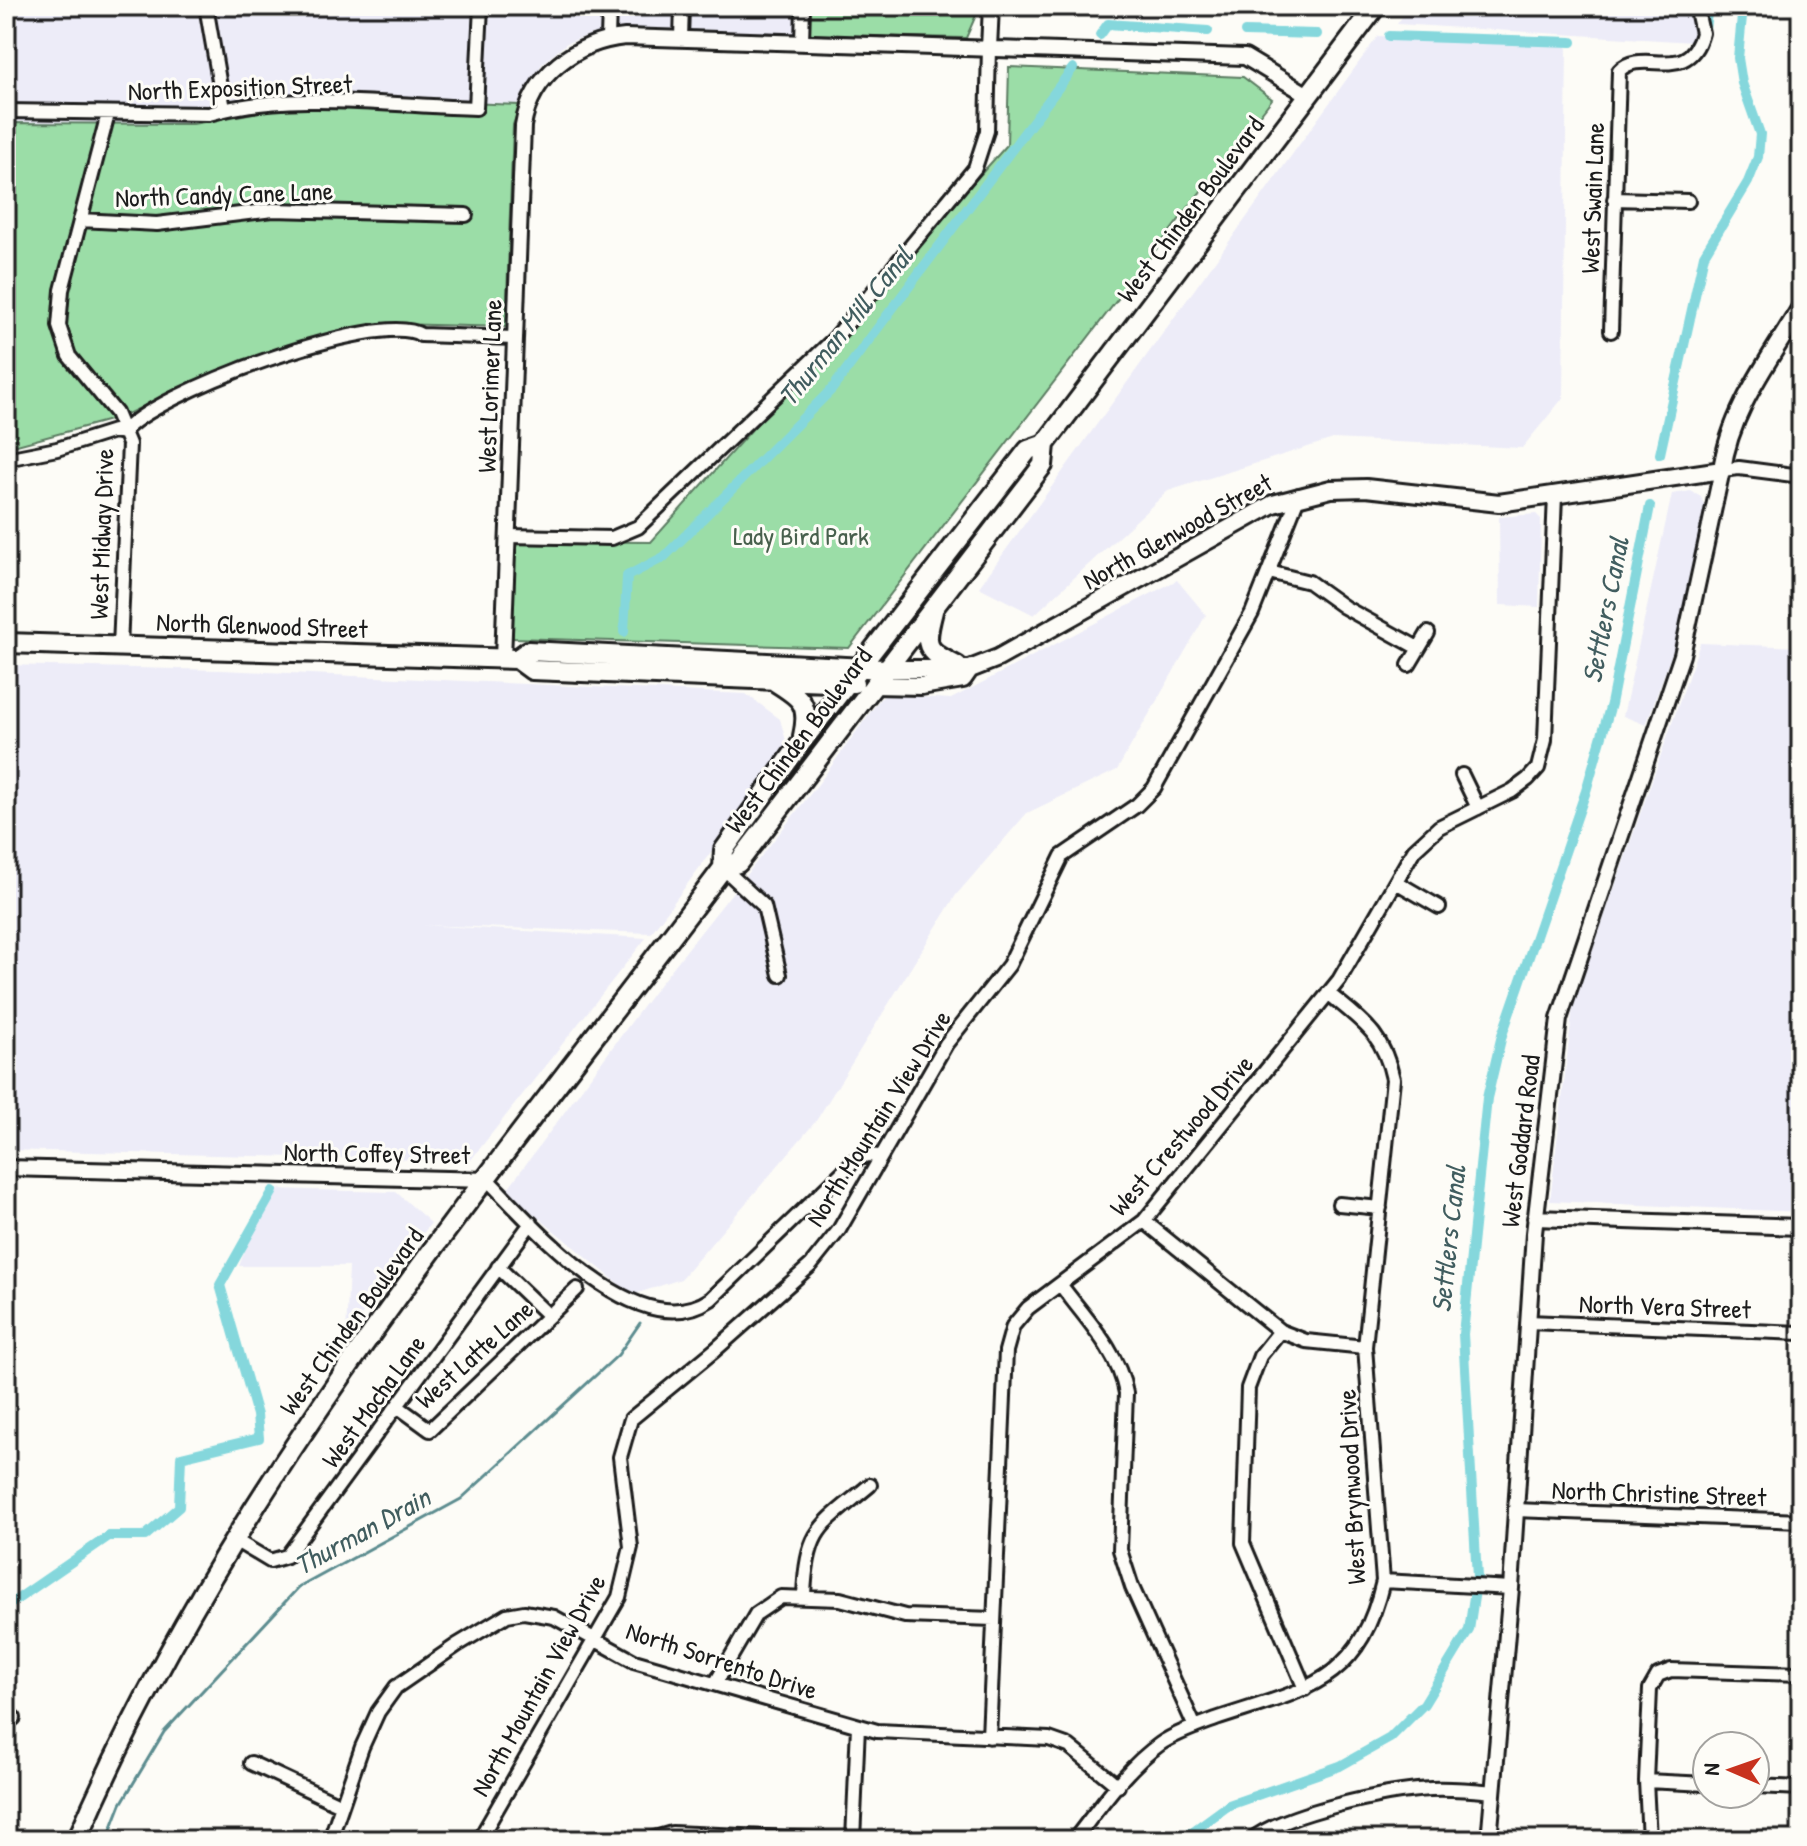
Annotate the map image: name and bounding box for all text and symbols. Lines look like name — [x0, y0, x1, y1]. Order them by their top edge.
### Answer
street label: North Exposition Street — [127, 66, 354, 108]
street label: West Chinden Boulevard — [1109, 109, 1271, 309]
street label: West Swain Lane — [1572, 122, 1612, 274]
street label: North Candy Cane Lane — [114, 173, 334, 215]
water label: Thurman Mill Canal — [769, 237, 922, 414]
street label: West Lorimer Lane — [468, 299, 510, 473]
street label: West Midway Drive — [81, 448, 121, 620]
street label: North Glenwood Street — [1076, 464, 1279, 598]
park label: Lady Bird Park — [733, 518, 869, 553]
water label: Settlers Canal — [1572, 533, 1638, 686]
street label: North Glenwood Street — [156, 604, 369, 646]
street label: West Chinden Boulevard — [717, 640, 879, 840]
street label: North Mountain View Drive — [797, 1003, 959, 1233]
street label: West Crestwood Drive — [1101, 1047, 1261, 1223]
street label: West Goddard Road — [1492, 1053, 1548, 1229]
street label: North Coffey Street — [284, 1134, 472, 1172]
water label: Settlers Canal — [1421, 1162, 1475, 1314]
street label: West Chinden Boulevard — [271, 1220, 431, 1422]
street label: North Vera Street — [1579, 1286, 1753, 1327]
street label: West Latte Lane — [408, 1292, 540, 1416]
street label: West Mocha Lane — [313, 1327, 433, 1475]
street label: West Brynwood Drive — [1328, 1389, 1374, 1585]
street label: North Christine Street — [1551, 1472, 1768, 1514]
water label: Thurman Drain — [287, 1477, 439, 1584]
street label: North Mountain View Drive — [462, 1568, 614, 1802]
street label: North Sorrento Drive — [622, 1613, 822, 1707]
north arrow — [1691, 1730, 1771, 1810]
text: N — [1696, 1763, 1726, 1776]

